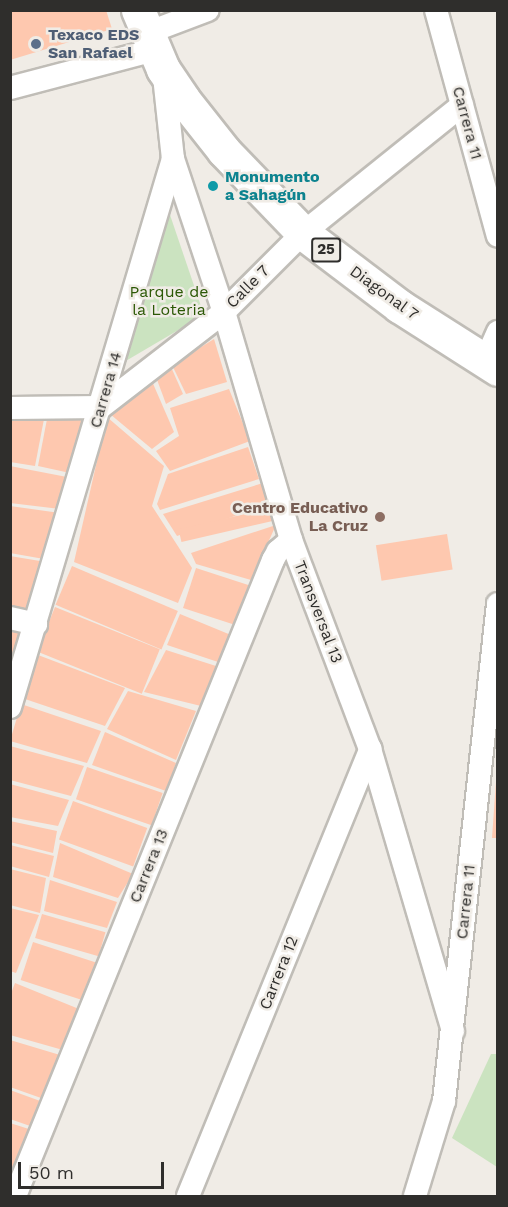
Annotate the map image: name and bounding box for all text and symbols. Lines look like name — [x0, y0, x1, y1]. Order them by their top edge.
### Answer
place label: Texaco EDS San Rafael — [48, 25, 139, 63]
marker: Texaco EDS San Rafael — [29, 37, 43, 51]
street label: Carrera 11 — [448, 84, 486, 162]
place label: Monumento a Sahagún — [225, 167, 320, 205]
marker: Monumento a Sahagún — [206, 179, 220, 193]
road number: 25 — [311, 238, 341, 262]
street label: Calle 7 — [222, 261, 274, 313]
street label: Diagonal 7 — [346, 261, 422, 325]
park label: Parque de la Loteria — [130, 282, 208, 320]
street label: Carrera 14 — [86, 349, 126, 431]
place label: Centro Educativo La Cruz — [232, 498, 368, 536]
marker: Centro Educativo La Cruz — [373, 510, 387, 524]
street label: Transversal 13 — [289, 558, 347, 666]
street label: Carrera 13 — [125, 826, 173, 906]
street label: Carrera 11 — [453, 864, 479, 940]
street label: Carrera 12 — [255, 933, 303, 1013]
scale bar — [21, 1150, 166, 1188]
text: 50 m — [29, 1162, 74, 1183]

